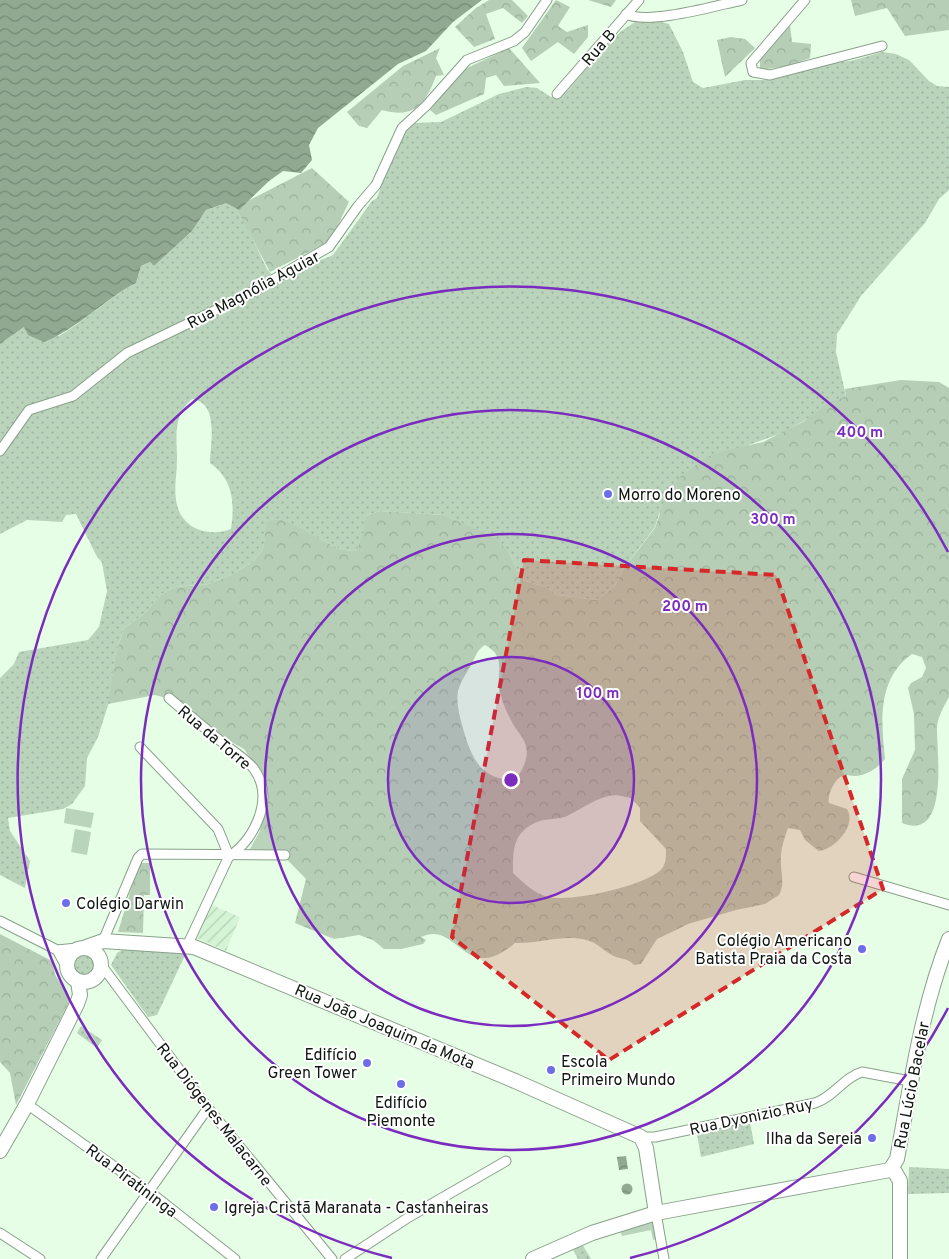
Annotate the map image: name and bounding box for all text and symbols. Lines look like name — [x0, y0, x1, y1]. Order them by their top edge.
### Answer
street label: Rua B — [578, 26, 621, 71]
street label: Rua Magnólia Aguiar — [184, 247, 324, 334]
text: 400 m — [837, 424, 883, 443]
place label: Morro do Moreno — [618, 486, 741, 506]
marker: Morro do Moreno — [602, 488, 614, 500]
text: 300 m — [750, 511, 796, 530]
text: 200 m — [662, 598, 708, 617]
text: 100 m — [577, 685, 619, 704]
street label: Rua da Torre — [173, 702, 254, 775]
centre of rings — [502, 771, 520, 789]
place label: Colégio Darwin — [76, 895, 184, 915]
marker: Colégio Darwin — [60, 897, 72, 909]
place label: Colégio Americano Batista Praia da Costa — [695, 932, 852, 970]
marker: Colégio Americano Batista Praia da Costa — [856, 943, 868, 955]
street label: Rua João Joaquim da Mota — [291, 981, 477, 1075]
street label: Rua Lúcio Bacelar — [891, 1020, 935, 1151]
street label: Rua Diógenes Malacarne — [151, 1040, 276, 1191]
place label: Edifício Green Tower — [267, 1046, 357, 1084]
place label: Escola Primeiro Mundo — [561, 1053, 675, 1091]
marker: Edifício Green Tower — [361, 1057, 373, 1069]
marker: Escola Primeiro Mundo — [545, 1064, 557, 1076]
marker: Edifício Piemonte — [395, 1078, 407, 1090]
place label: Edifício Piemonte — [367, 1094, 435, 1132]
street label: Rua Dyonizio Ruy — [688, 1095, 815, 1141]
place label: Ilha da Sereia — [766, 1130, 862, 1150]
marker: Ilha da Sereia — [866, 1132, 878, 1144]
street label: Rua Piratininga — [81, 1141, 181, 1223]
place label: Igreja Cristã Maranata - Castanheiras — [224, 1199, 489, 1219]
marker: Igreja Cristã Maranata - Castanheiras — [208, 1201, 220, 1213]

